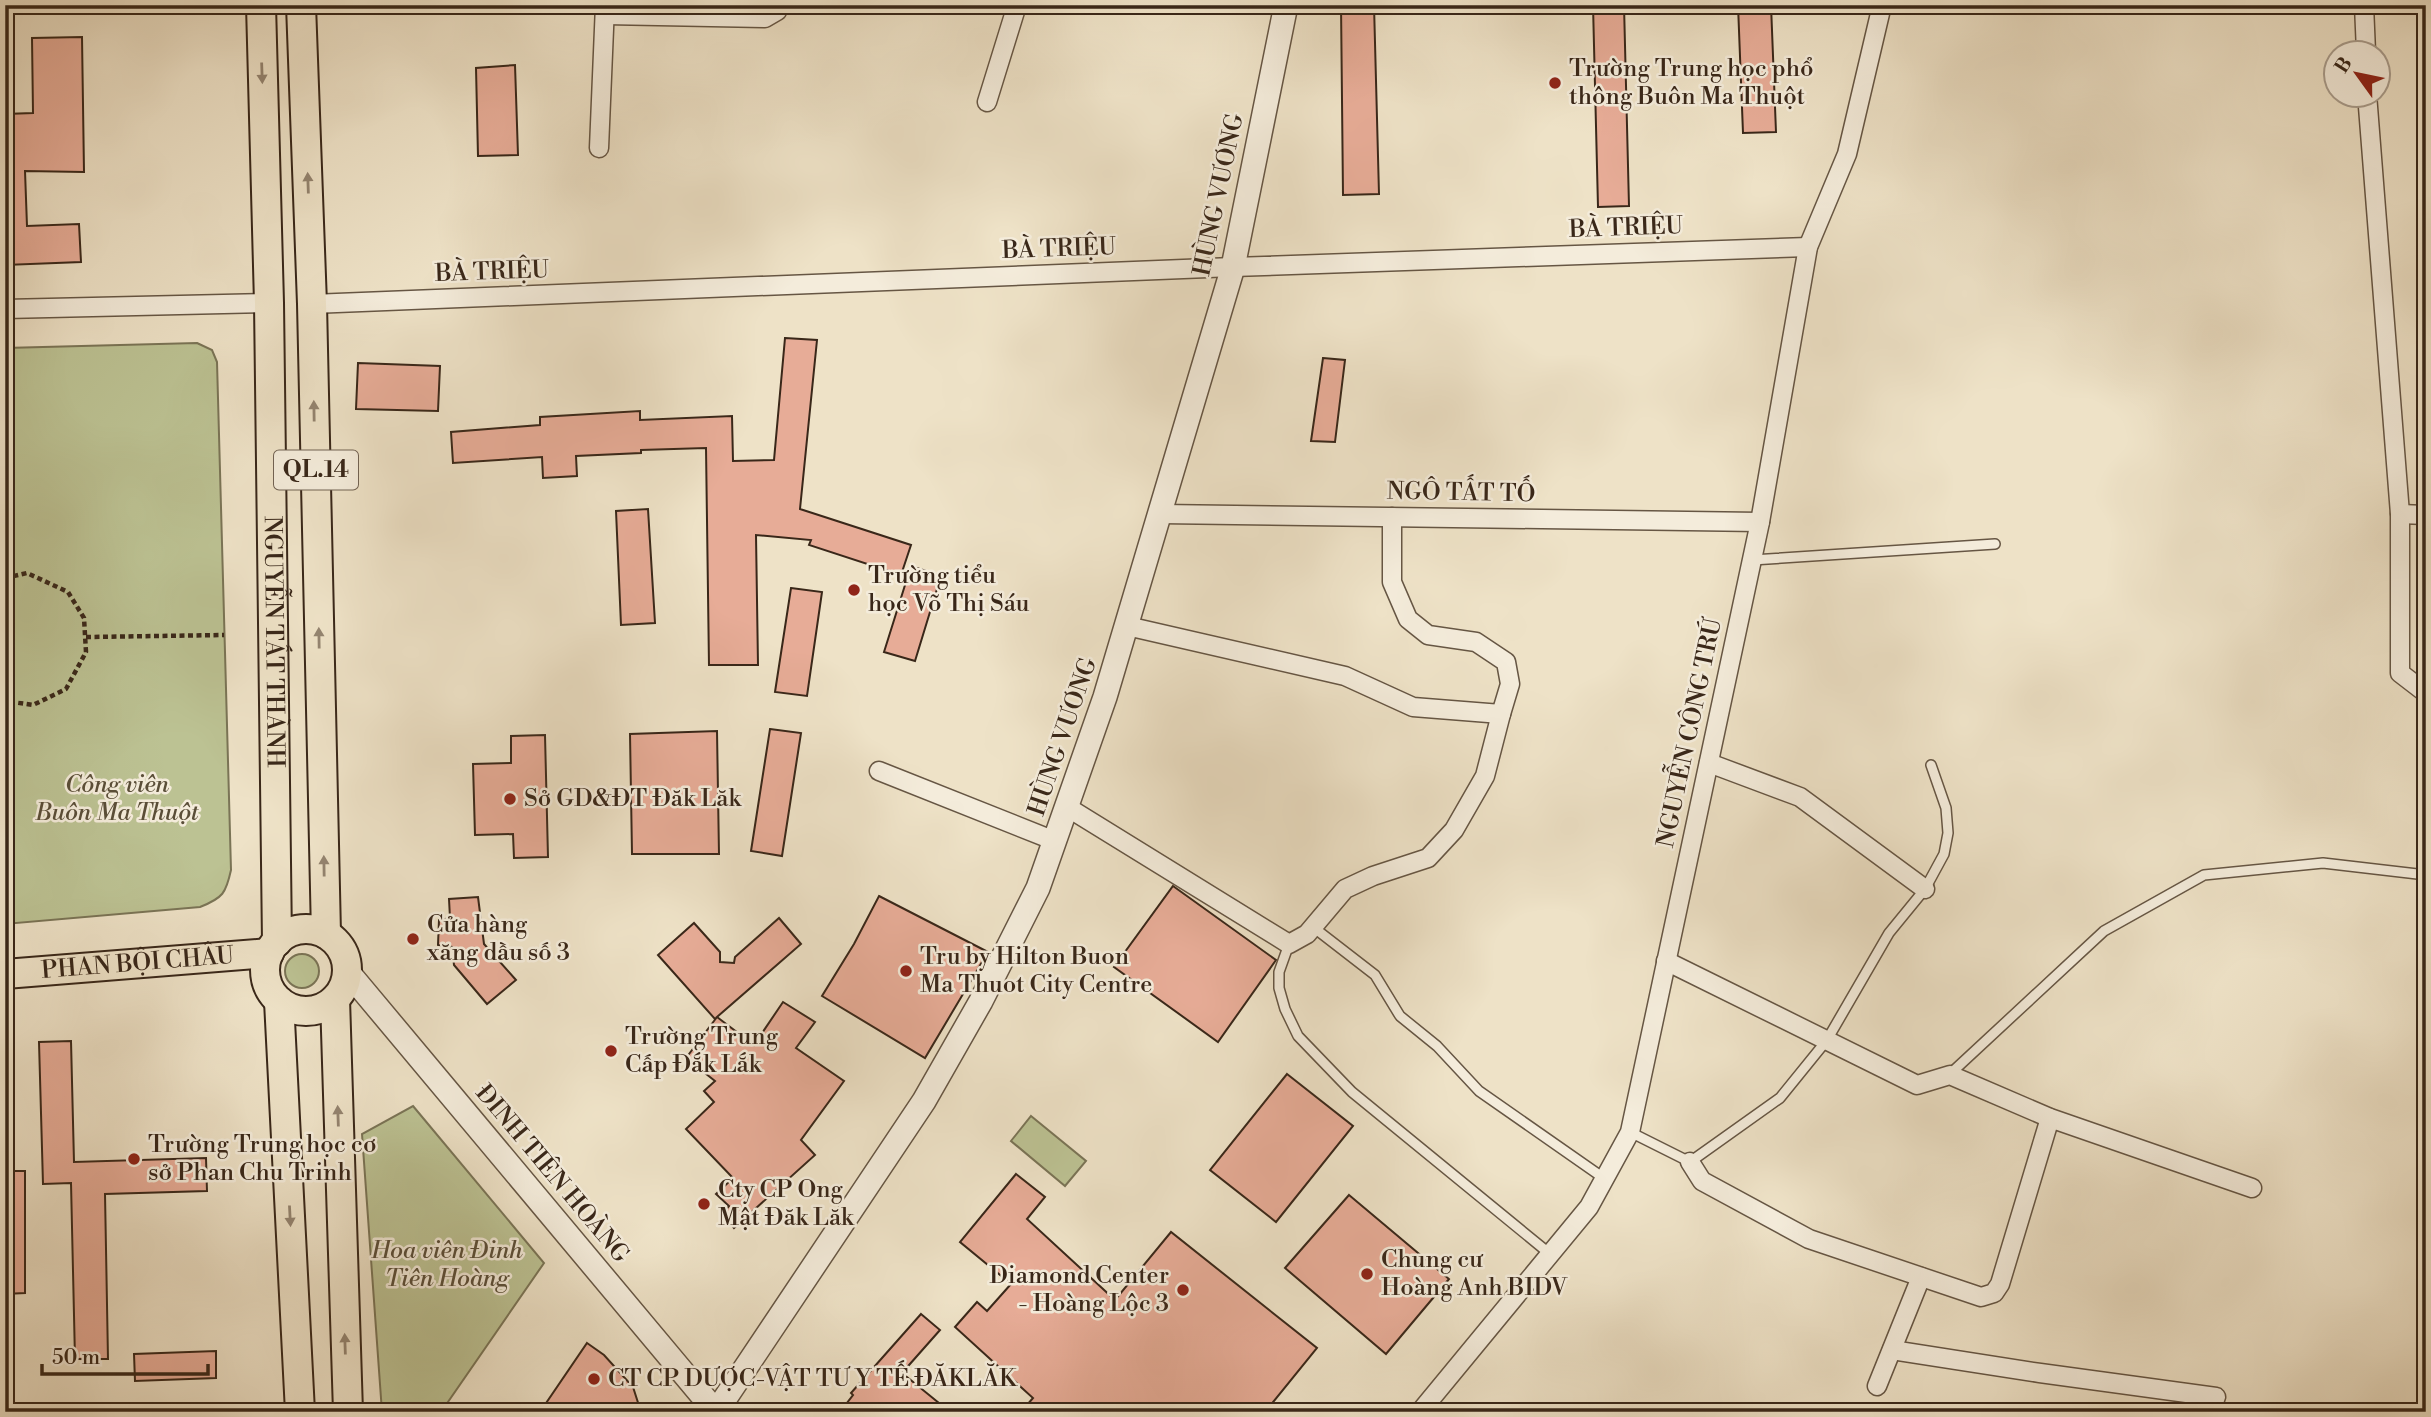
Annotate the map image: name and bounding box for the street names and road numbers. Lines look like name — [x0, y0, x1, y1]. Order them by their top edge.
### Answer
street label: HÙNG VƯƠNG — [1185, 110, 1251, 279]
street label: BÀ TRIỆU — [1568, 210, 1684, 245]
street label: BÀ TRIỆU — [1001, 231, 1117, 266]
street label: BÀ TRIỆU — [434, 254, 550, 289]
road number: QL.14 — [274, 450, 358, 490]
street label: NGÔ TẤT TỐ — [1386, 473, 1536, 509]
street label: NGUYỄN TẤT THÀNH — [257, 516, 293, 768]
street label: NGUYỄN CÔNG TRỨ — [1646, 614, 1729, 850]
street label: HÙNG VƯƠNG — [1020, 653, 1104, 820]
street label: PHAN BỘI CHÂU — [40, 941, 235, 986]
street label: ĐINH TIÊN HOÀNG — [469, 1078, 636, 1269]

